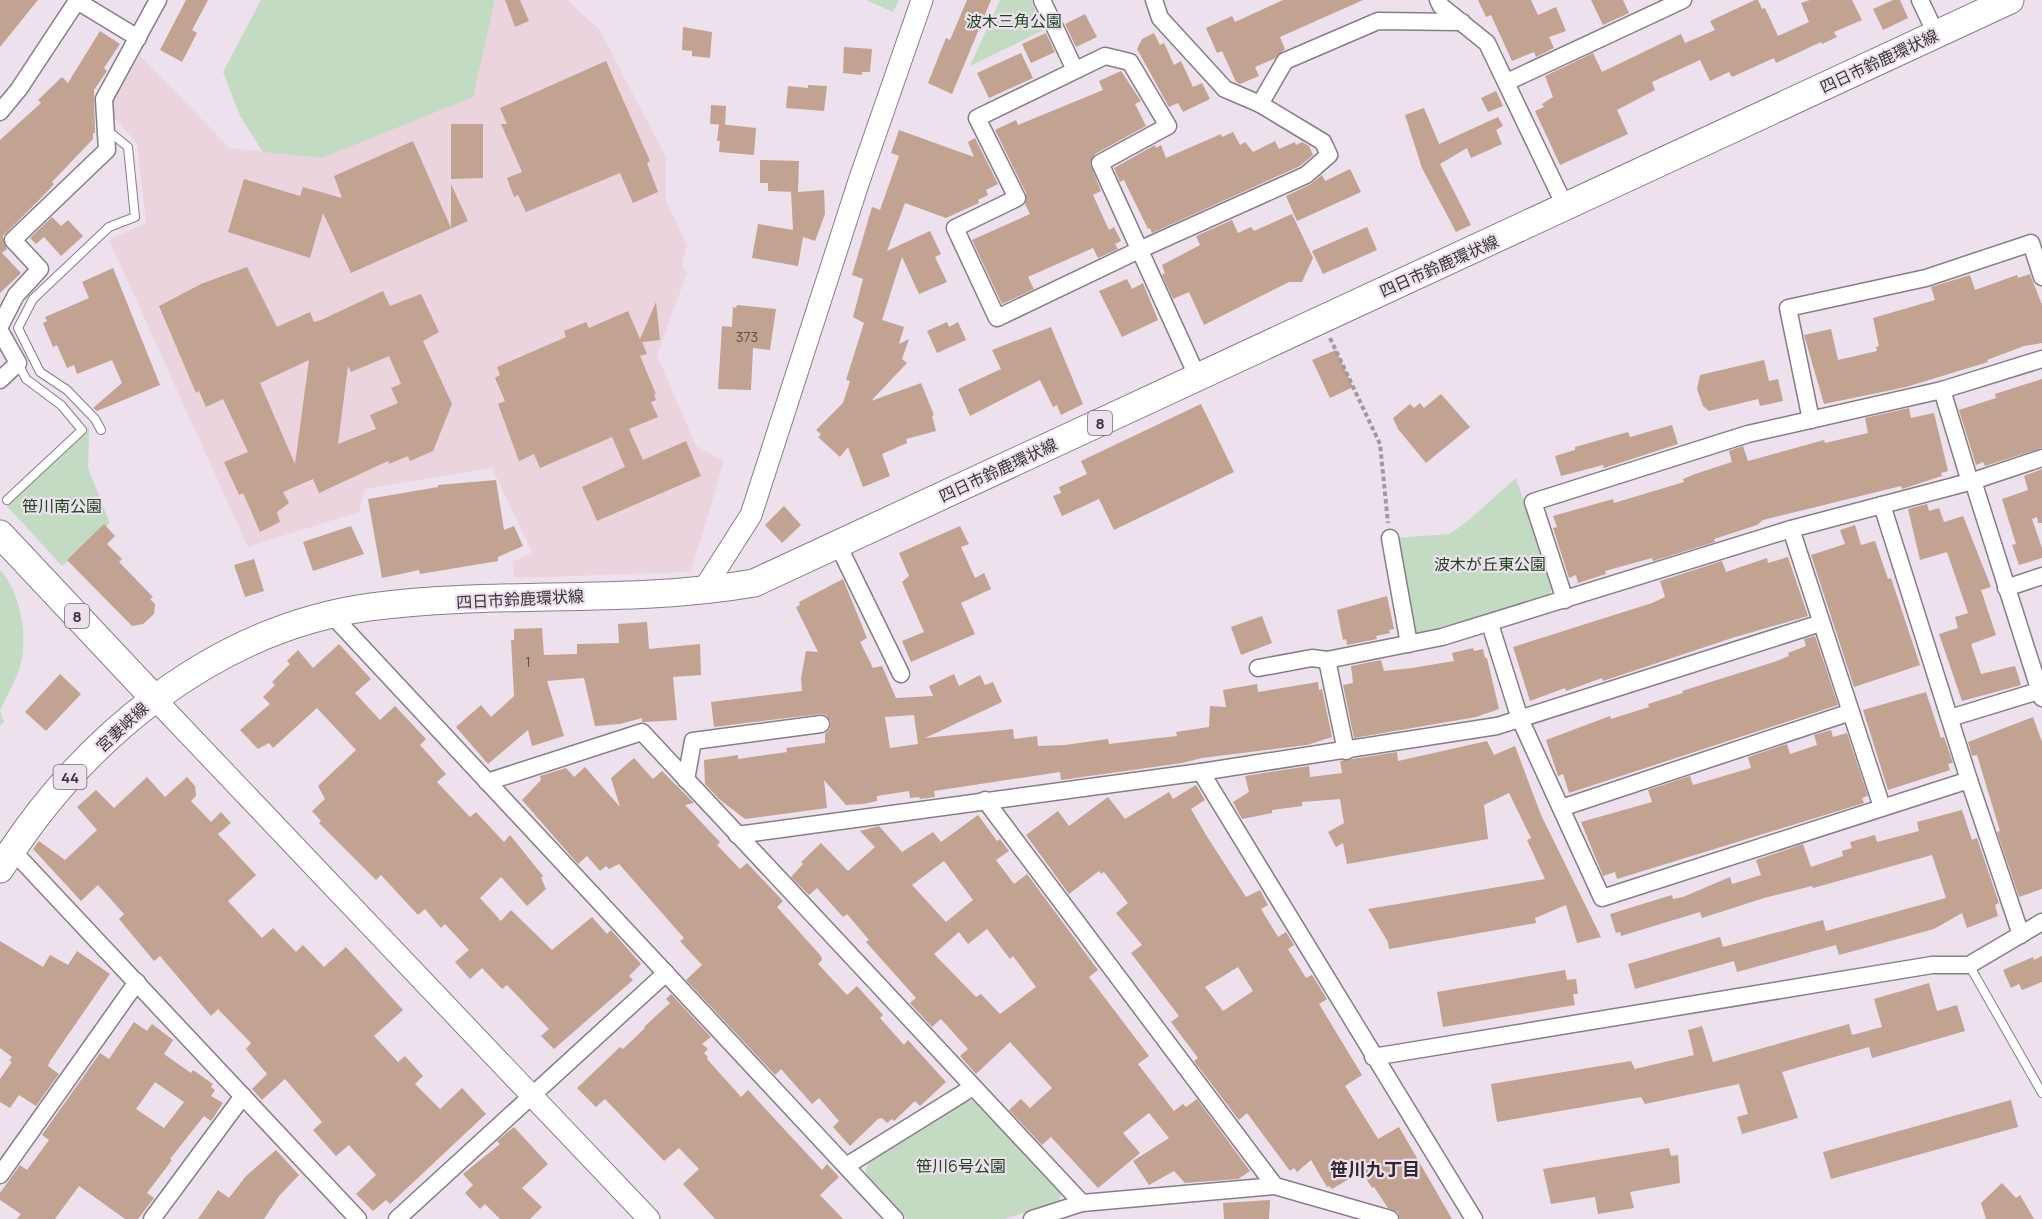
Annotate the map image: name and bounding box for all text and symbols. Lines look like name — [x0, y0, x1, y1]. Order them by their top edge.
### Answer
park label: 波木三角公園 — [966, 10, 1062, 32]
street label: 四日市鈴鹿環状線 — [1816, 24, 1942, 98]
street label: 四日市鈴鹿環状線 — [1376, 230, 1502, 302]
house number: 373 — [736, 327, 758, 346]
road number: 8 — [1088, 411, 1112, 435]
street label: 四日市鈴鹿環状線 — [935, 433, 1061, 507]
park label: 笹川南公園 — [22, 495, 102, 517]
park label: 波木が丘東公園 — [1434, 553, 1546, 575]
street label: 四日市鈴鹿環状線 — [456, 585, 584, 613]
road number: 8 — [65, 604, 89, 628]
house number: 1 — [525, 652, 531, 671]
street label: 宮妻峡線 — [91, 697, 153, 757]
road number: 44 — [54, 765, 86, 789]
park label: 笹川6号公園 — [916, 1155, 1006, 1177]
district label: 笹川九丁目 — [1330, 1157, 1420, 1181]

